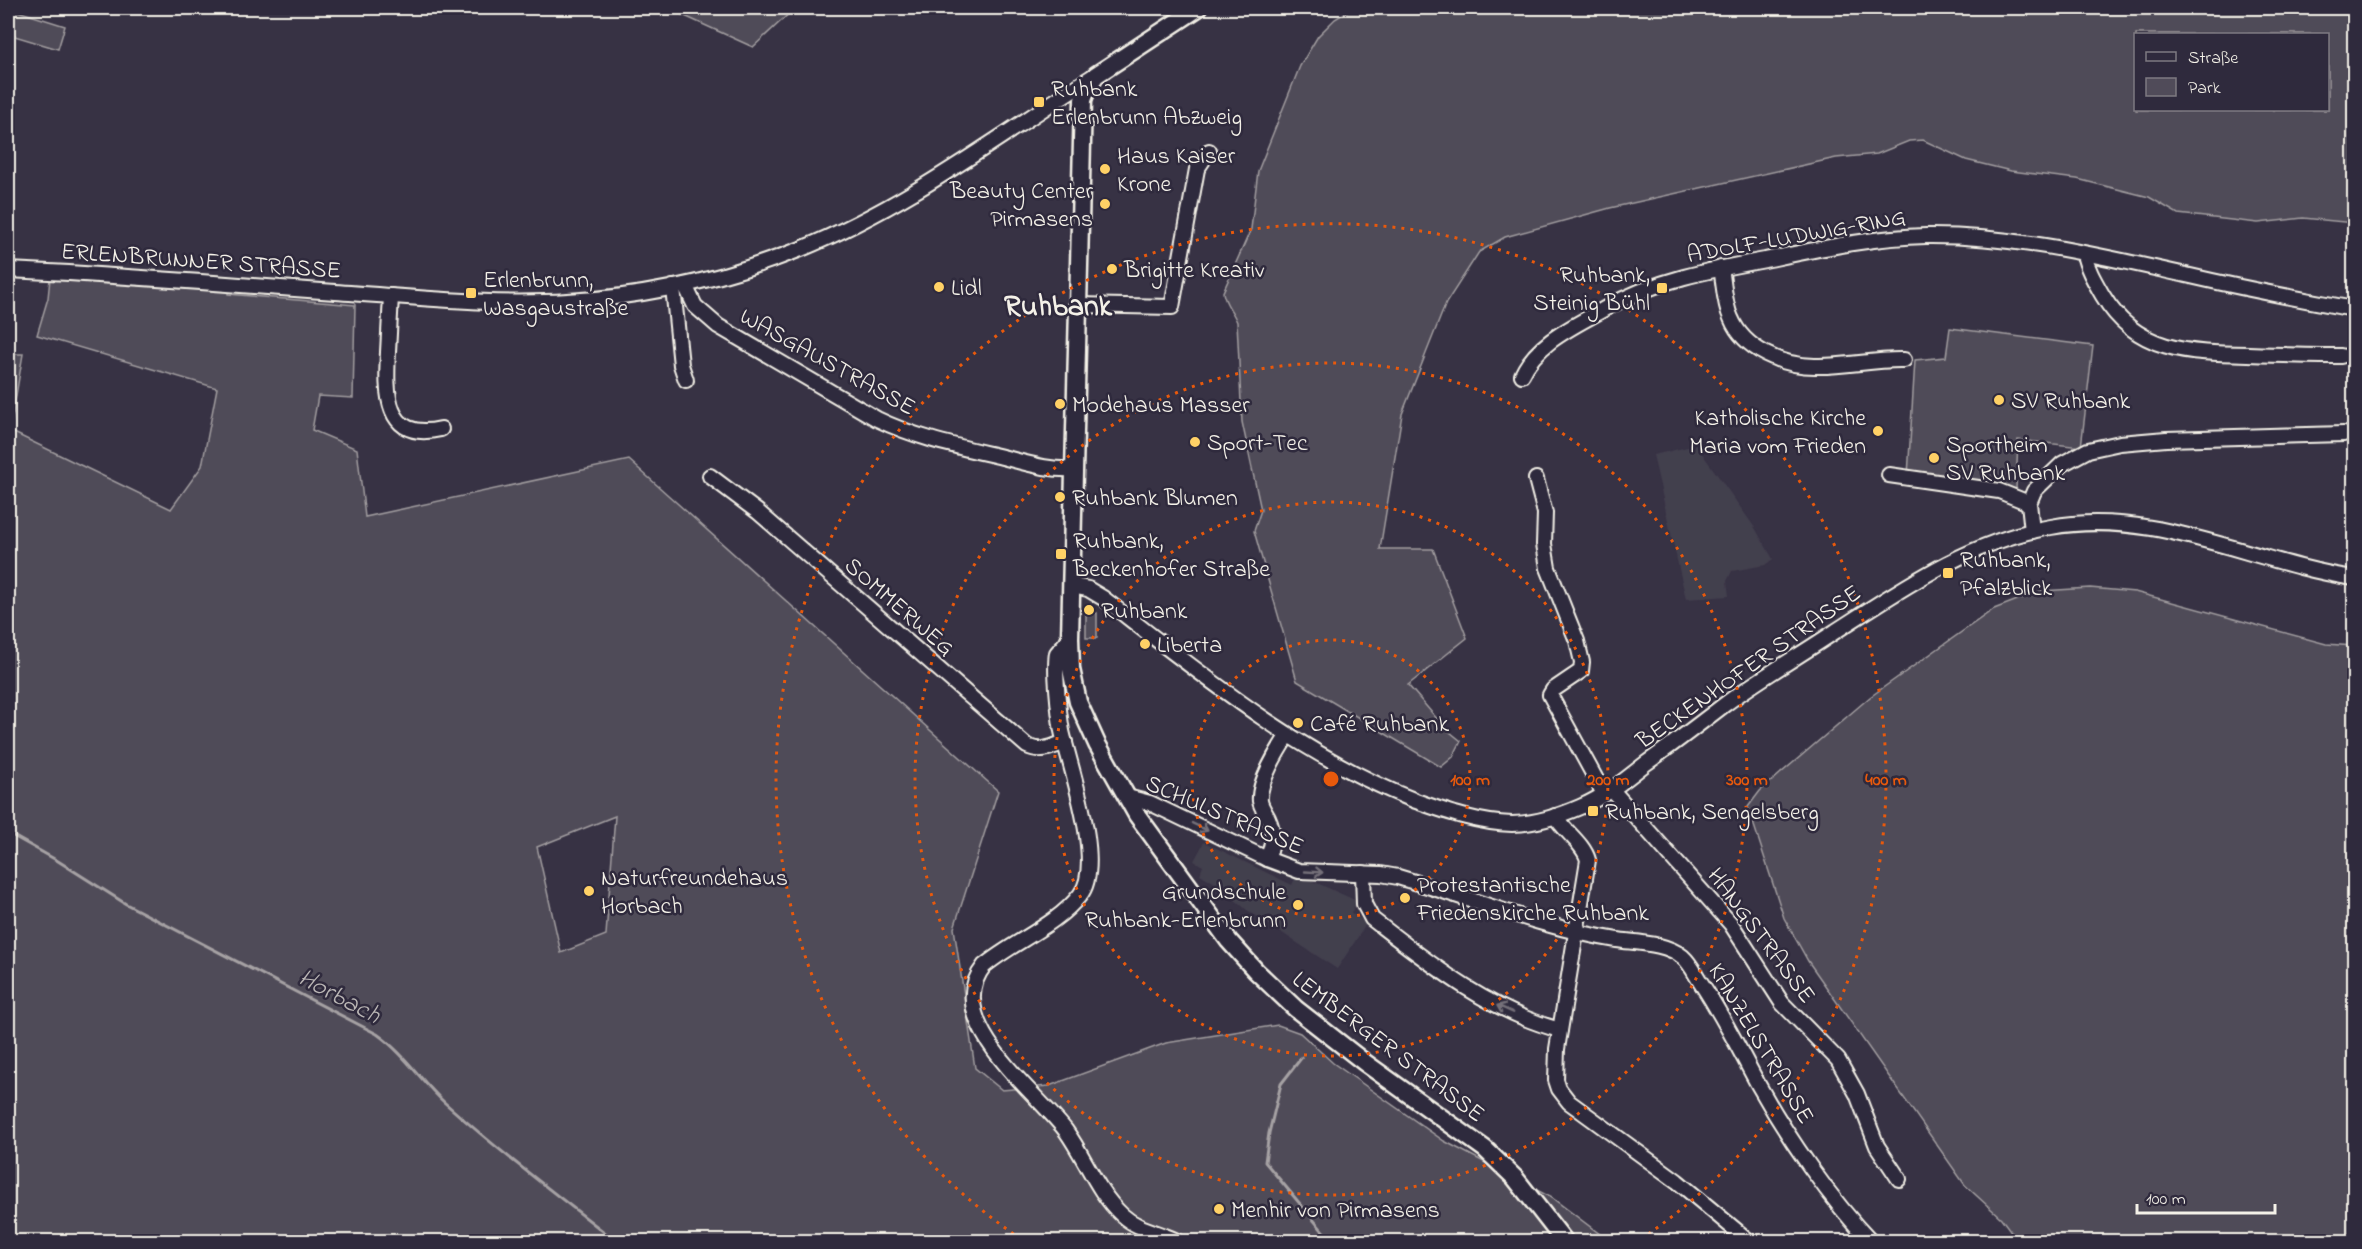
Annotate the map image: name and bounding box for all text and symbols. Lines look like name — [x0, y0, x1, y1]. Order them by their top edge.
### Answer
legend — [2134, 33, 2329, 111]
text: Straße — [2188, 46, 2239, 72]
place label: Ruhbank Erlenbrunn Abzweig — [1051, 73, 1242, 136]
text: Park — [2188, 76, 2221, 102]
marker: Ruhbank Erlenbrunn Abzweig — [1032, 95, 1046, 109]
place label: Haus Kaiser Krone — [1117, 140, 1236, 203]
marker: Haus Kaiser Krone — [1098, 162, 1112, 176]
place label: Beauty Center Pirmasens — [949, 175, 1094, 238]
marker: Beauty Center Pirmasens — [1098, 197, 1112, 211]
street label: ADOLF-LUDWIG-RING — [1684, 201, 1909, 274]
street label: ERLENBRUNNER STRASSE — [60, 235, 342, 290]
place label: Brigitte Kreativ — [1123, 254, 1265, 289]
place label: Ruhbank, Steinig Bühl — [1533, 259, 1650, 322]
marker: Brigitte Kreativ — [1105, 262, 1119, 276]
place label: Erlenbrunn, Wasgaustraße — [483, 264, 628, 327]
place label: Lidl — [951, 272, 982, 307]
marker: Lidl — [932, 280, 946, 294]
marker: Ruhbank, Steinig Bühl — [1655, 281, 1669, 295]
marker: Erlenbrunn, Wasgaustraße — [464, 286, 478, 300]
district label: Ruhbank — [1004, 286, 1113, 330]
street label: WASGAUSTRASSE — [732, 300, 921, 426]
place label: SV Ruhbank — [2011, 385, 2130, 420]
place label: Modehaus Masser — [1072, 389, 1250, 424]
marker: SV Ruhbank — [1992, 393, 2006, 407]
marker: Modehaus Masser — [1053, 397, 1067, 411]
place label: Katholische Kirche Maria vom Frieden — [1689, 402, 1866, 465]
marker: Katholische Kirche Maria vom Frieden — [1871, 424, 1885, 438]
place label: Sport-Tec — [1207, 427, 1308, 462]
place label: Sportheim SV Ruhbank — [1946, 429, 2065, 492]
marker: Sport-Tec — [1188, 435, 1202, 449]
marker: Sportheim SV Ruhbank — [1927, 451, 1941, 465]
place label: Ruhbank Blumen — [1072, 482, 1238, 517]
marker: Ruhbank Blumen — [1053, 490, 1067, 504]
place label: Ruhbank, Beckenhofer Straße — [1072, 525, 1270, 588]
place label: Ruhbank, Pfalzblick — [1960, 544, 2053, 607]
marker: Ruhbank, Beckenhofer Straße — [1054, 547, 1068, 561]
street label: SOMMERWEG — [835, 550, 961, 666]
marker: Ruhbank, Pfalzblick — [1941, 566, 1955, 580]
street label: BECKENHOFER STRASSE — [1629, 577, 1869, 760]
place label: Ruhbank — [1101, 595, 1188, 630]
marker: Ruhbank — [1082, 603, 1096, 617]
place label: Liberta — [1157, 629, 1222, 664]
marker: Liberta — [1138, 637, 1152, 651]
place label: Café Ruhbank — [1310, 708, 1449, 743]
marker: Café Ruhbank — [1291, 716, 1305, 730]
street label: SCHULSTRASSE — [1139, 767, 1309, 865]
text: 100 m — [1450, 768, 1490, 794]
text: 200 m — [1586, 768, 1630, 794]
text: 300 m — [1725, 768, 1768, 794]
text: 400 m — [1865, 768, 1907, 794]
centre of rings — [1321, 769, 1341, 789]
place label: Ruhbank, Sengelsberg — [1605, 796, 1819, 831]
marker: Ruhbank, Sengelsberg — [1586, 804, 1600, 818]
one-way arrow — [1191, 821, 1209, 833]
street label: HANGSTRASSE — [1697, 861, 1823, 1012]
place label: Naturfreundehaus Horbach — [601, 862, 788, 925]
one-way arrow — [1304, 867, 1323, 878]
place label: Protestantische Friedenskirche Ruhbank — [1416, 869, 1649, 932]
place label: Grundschule Ruhbank-Erlenbrunn — [1085, 876, 1286, 939]
marker: Naturfreundehaus Horbach — [582, 884, 596, 898]
marker: Protestantische Friedenskirche Ruhbank — [1398, 891, 1412, 905]
marker: Grundschule Ruhbank-Erlenbrunn — [1291, 898, 1305, 912]
street label: KANZELSTRASSE — [1698, 957, 1822, 1131]
water label: Horbach — [291, 960, 387, 1035]
street label: LEMBERGER STRASSE — [1284, 964, 1491, 1132]
one-way arrow — [1496, 1003, 1515, 1014]
scale bar — [2137, 1177, 2275, 1215]
text: 100 m — [2146, 1187, 2186, 1213]
place label: Menhir von Pirmasens — [1231, 1194, 1440, 1229]
marker: Menhir von Pirmasens — [1212, 1202, 1226, 1216]

